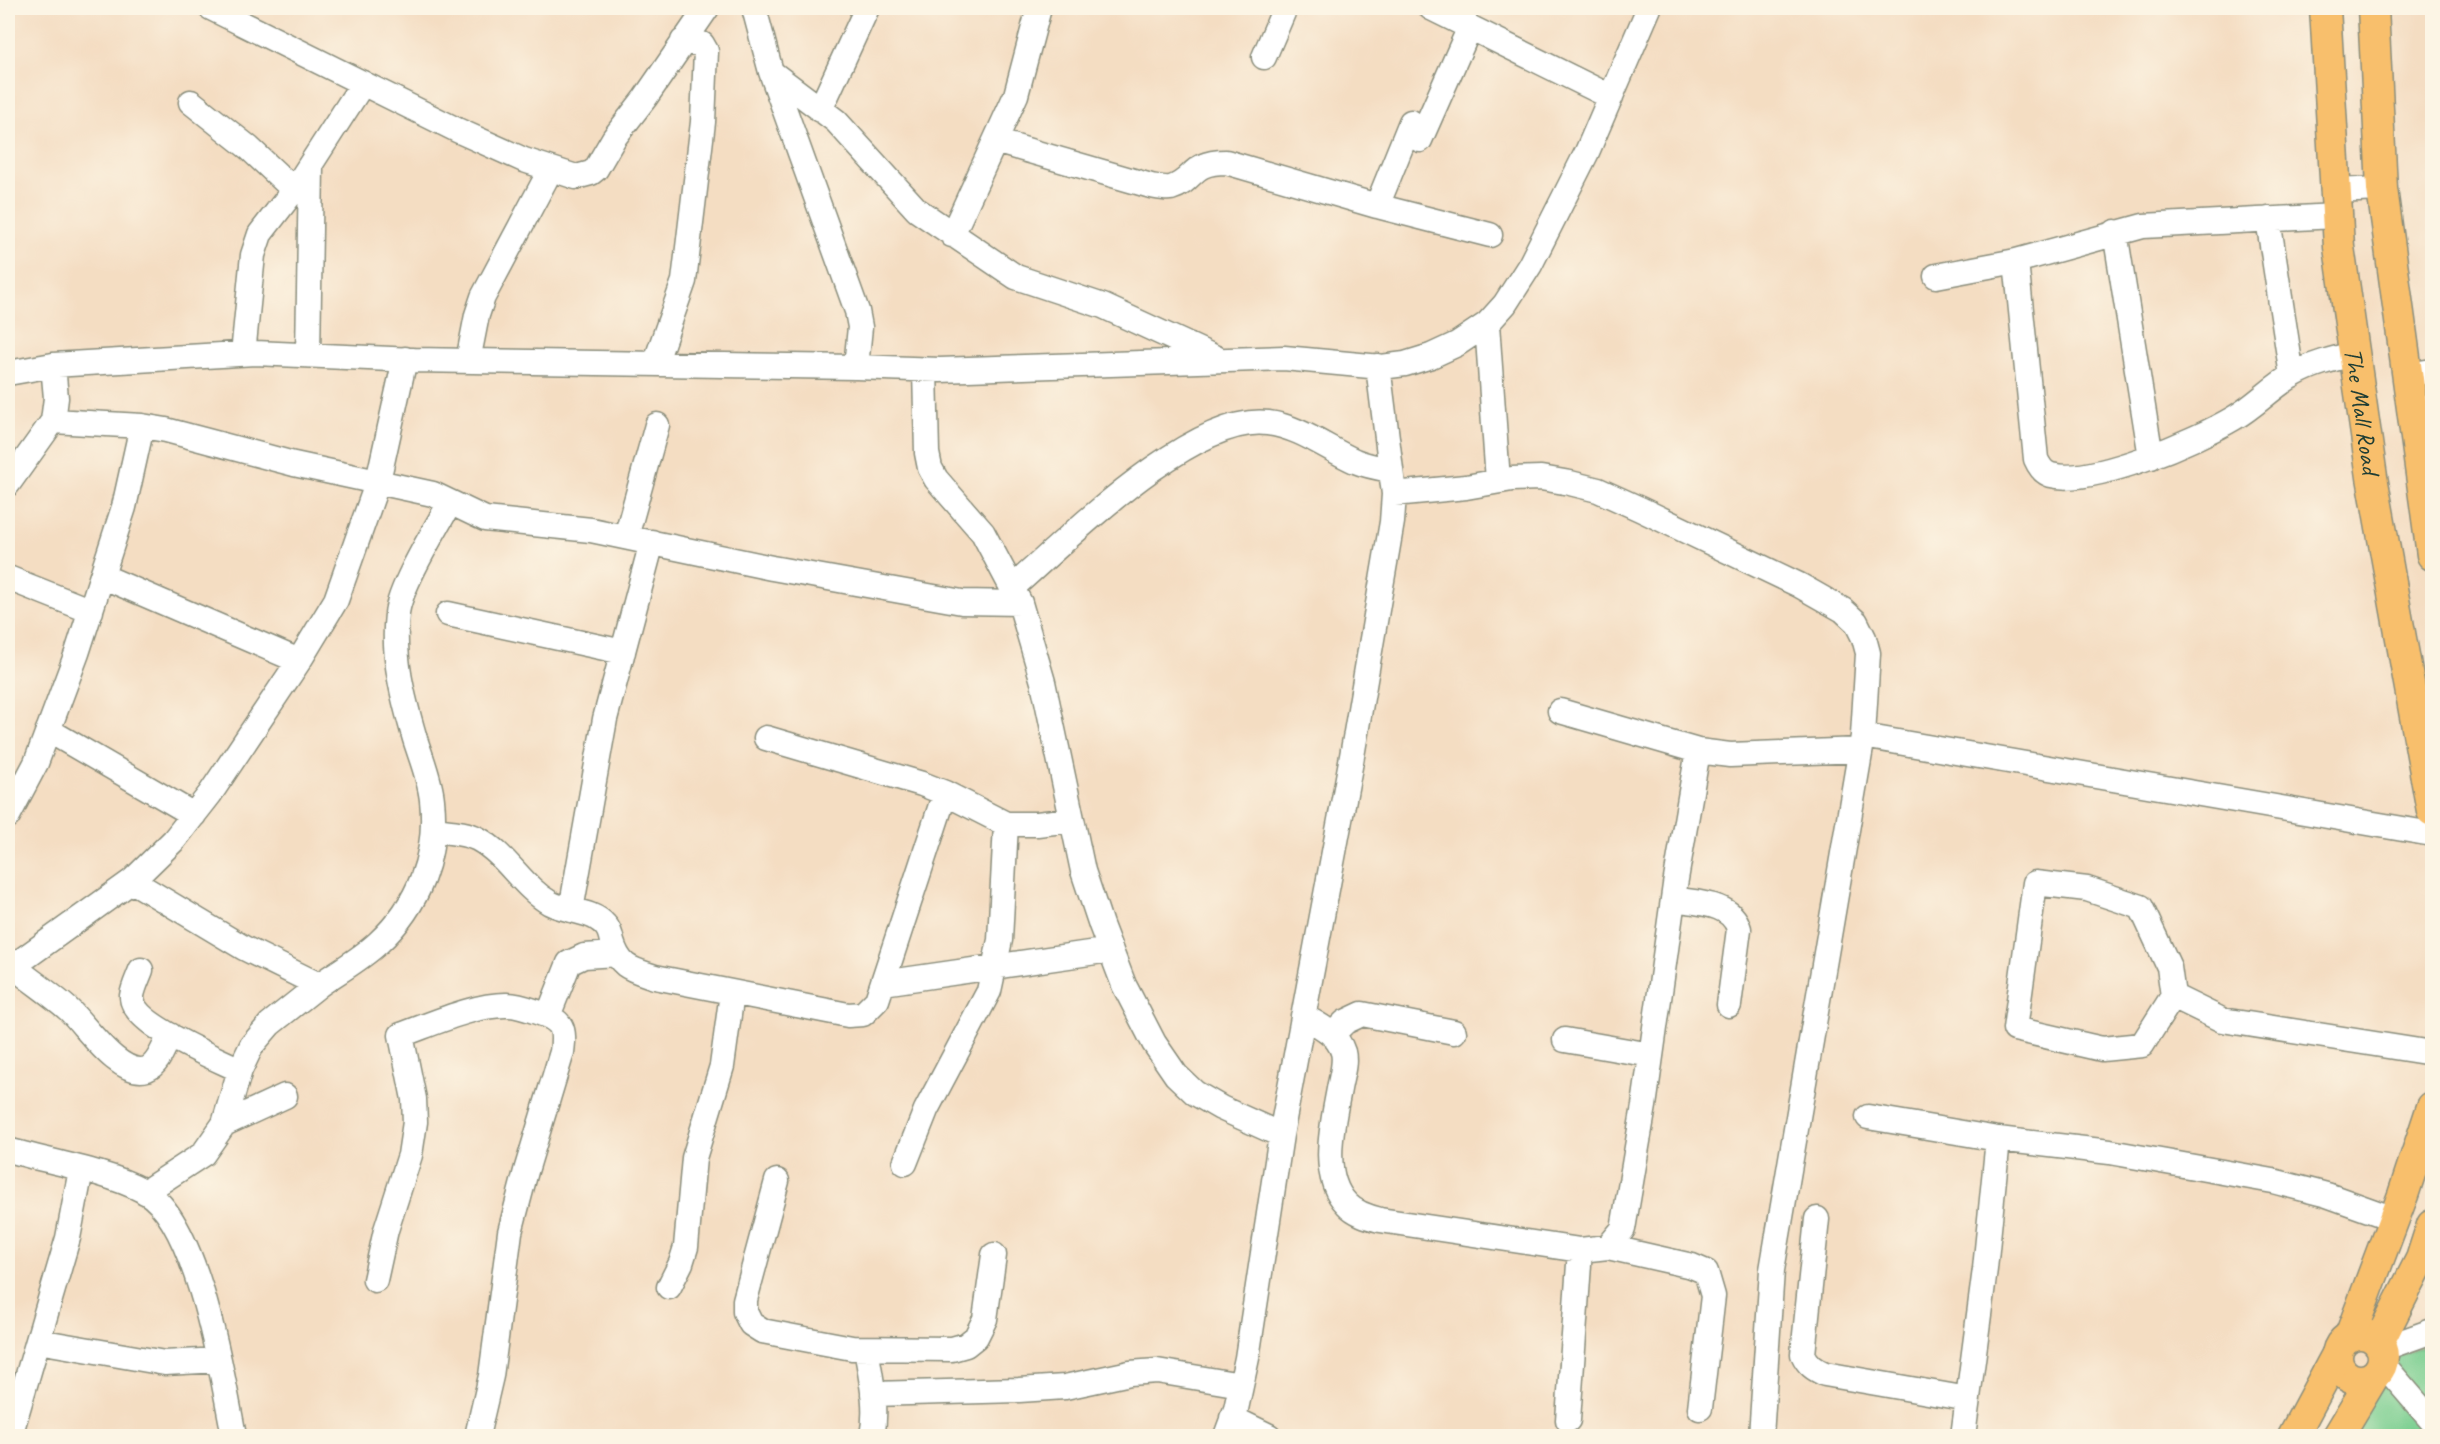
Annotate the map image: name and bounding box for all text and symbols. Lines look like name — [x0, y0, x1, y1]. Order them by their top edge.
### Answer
street label: The Mall Road — [2337, 346, 2388, 480]

